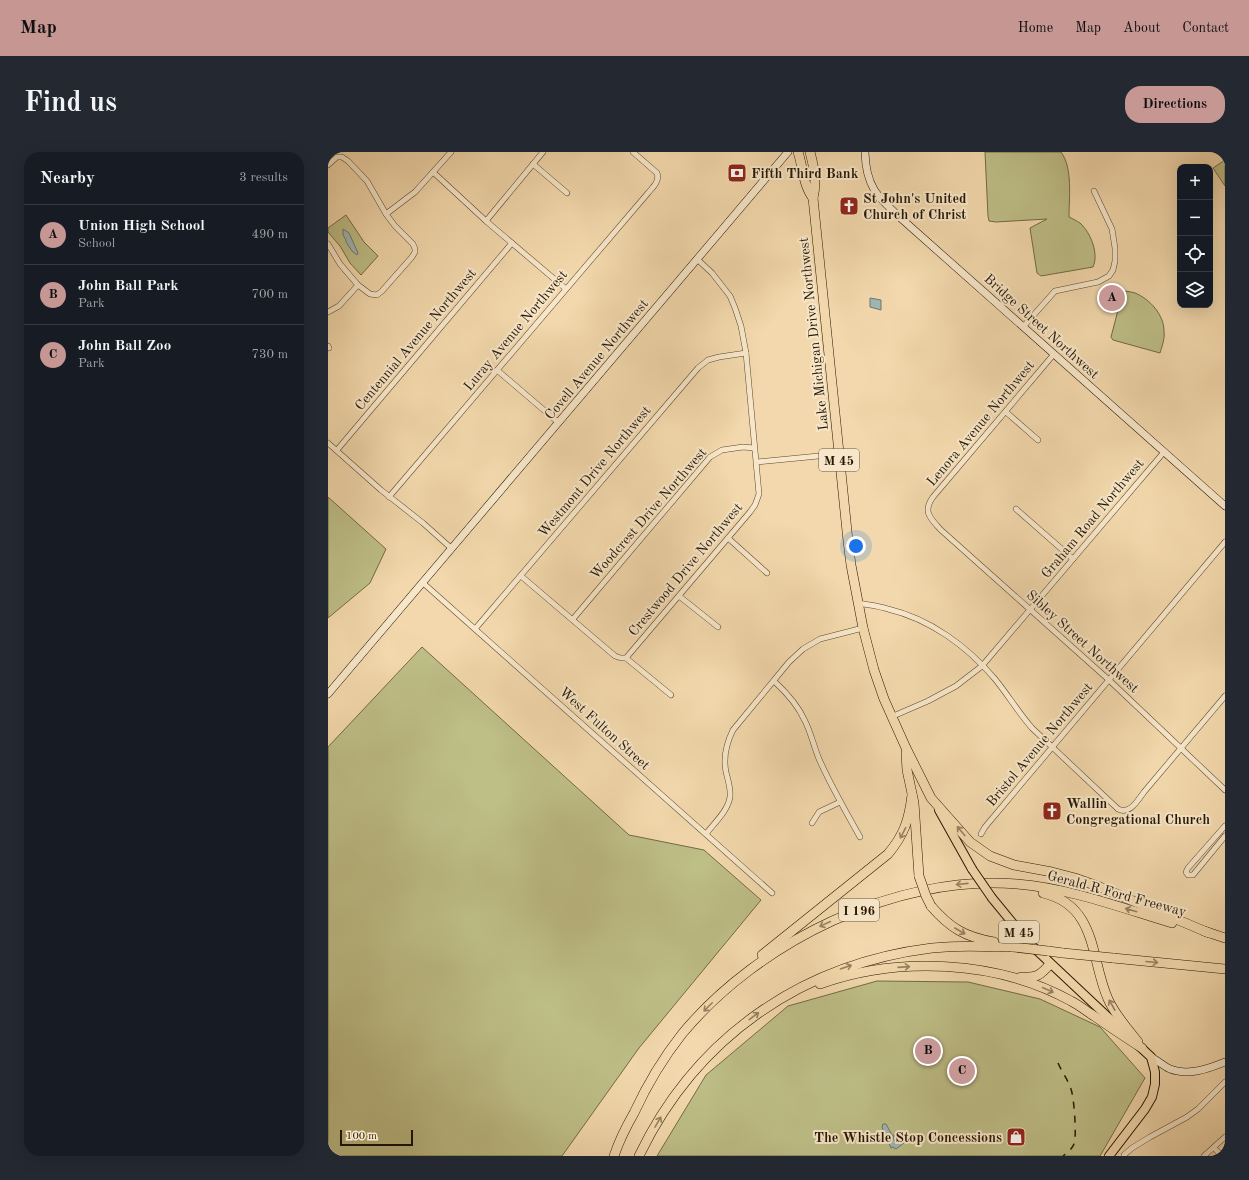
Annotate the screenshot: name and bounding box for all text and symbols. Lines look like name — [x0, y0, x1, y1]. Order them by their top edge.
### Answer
text: Map — [20, 19, 57, 38]
text: Home — [1018, 21, 1053, 35]
text: Map — [1075, 21, 1101, 35]
text: About — [1123, 21, 1160, 35]
text: Contact — [1182, 21, 1229, 35]
button: Directions — [1125, 86, 1225, 123]
text: Find us — [24, 90, 117, 118]
bank icon: Fifth Third Bank — [726, 162, 748, 184]
map controls — [1177, 164, 1213, 308]
button: + — [1177, 164, 1213, 200]
place label: Fifth Third Bank — [751, 167, 859, 181]
text: Nearby — [40, 170, 95, 187]
text: 3 results — [239, 171, 288, 184]
place label: St John's United Church of Christ — [863, 192, 967, 222]
church icon: St John's United Church of Christ — [838, 195, 860, 217]
button: − — [1177, 200, 1213, 236]
text: Union High School — [78, 219, 205, 234]
text: A — [48, 228, 58, 241]
text: 490 m — [251, 228, 288, 241]
button: locate — [1177, 236, 1213, 272]
text: School — [78, 237, 115, 250]
street label: Lake Michigan Drive Northwest — [797, 237, 831, 431]
street label: Centennial Avenue Northwest — [352, 266, 479, 413]
street label: Luray Avenue Northwest — [461, 268, 570, 394]
street label: Bridge Street Northwest — [981, 272, 1101, 382]
button: layers — [1177, 272, 1213, 308]
text: John Ball Park — [78, 279, 179, 294]
pin: A — [1099, 283, 1125, 313]
text: B — [48, 288, 58, 301]
text: 700 m — [251, 288, 288, 301]
text: Park — [78, 297, 105, 310]
street label: Covell Avenue Northwest — [542, 297, 651, 423]
text: John Ball Zoo — [78, 339, 171, 354]
text: C — [49, 348, 57, 361]
text: 730 m — [251, 348, 288, 361]
text: Park — [78, 357, 105, 370]
street label: Lenora Avenue Northwest — [924, 358, 1037, 489]
street label: Westmont Drive Northwest — [536, 403, 654, 540]
street label: Woodcrest Drive Northwest — [588, 445, 710, 582]
road number: M 45 — [819, 449, 859, 471]
street label: Graham Road Northwest — [1039, 456, 1147, 581]
street label: Crestwood Drive Northwest — [626, 500, 745, 639]
your location — [846, 536, 866, 556]
street label: Sibley Street Northwest — [1023, 588, 1141, 696]
street label: Bristol Avenue Northwest — [984, 680, 1096, 809]
street label: West Fulton Street — [557, 685, 652, 773]
place label: Wallin Congregational Church — [1066, 797, 1210, 827]
church icon: Wallin Congregational Church — [1041, 800, 1063, 822]
one-way arrow — [898, 826, 906, 838]
one-way arrow — [956, 826, 965, 837]
street label: Gerald R Ford Freeway — [1046, 869, 1188, 919]
one-way arrow — [956, 881, 969, 888]
road number: I 196 — [839, 899, 879, 921]
one-way arrow — [1125, 906, 1138, 913]
one-way arrow — [819, 921, 831, 928]
road number: M 45 — [999, 921, 1039, 943]
one-way arrow — [954, 928, 966, 936]
one-way arrow — [1145, 958, 1158, 966]
one-way arrow — [839, 963, 851, 971]
one-way arrow — [897, 963, 910, 970]
one-way arrow — [1042, 987, 1054, 994]
one-way arrow — [1107, 999, 1115, 1011]
one-way arrow — [703, 1002, 713, 1012]
one-way arrow — [748, 1012, 759, 1020]
pin: B — [915, 1036, 941, 1066]
pin: C — [949, 1056, 975, 1086]
one-way arrow — [654, 1116, 662, 1128]
shop icon: The Whistle Stop Concessions — [1005, 1126, 1027, 1148]
scale bar — [340, 1128, 413, 1147]
text: 100 m — [346, 1131, 377, 1142]
place label: The Whistle Stop Concessions — [814, 1131, 1002, 1145]

